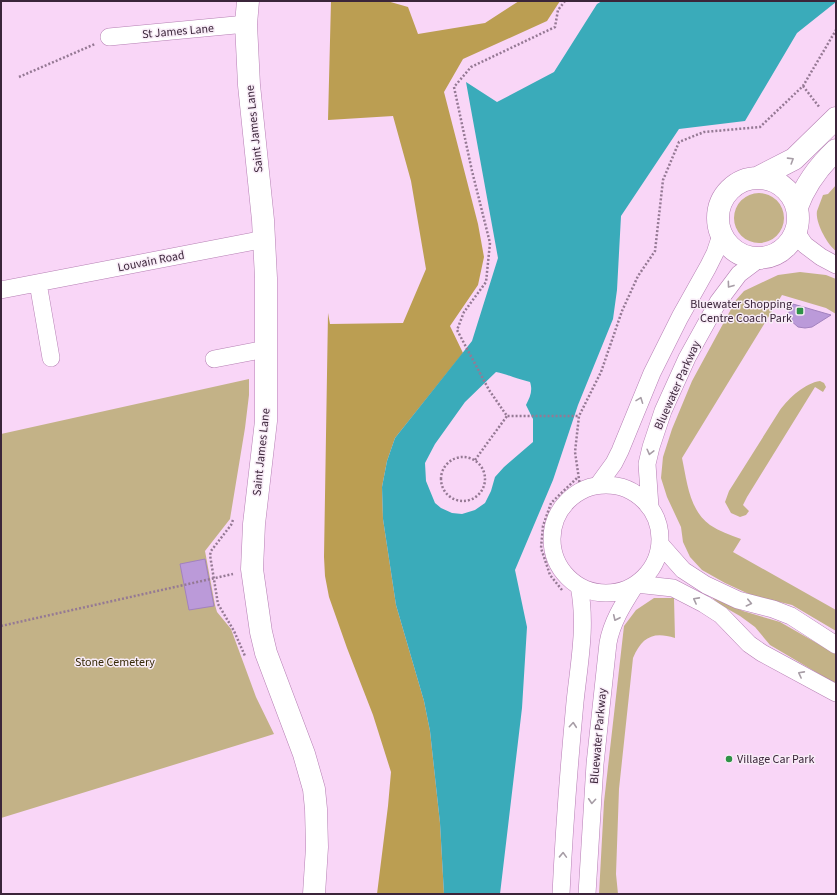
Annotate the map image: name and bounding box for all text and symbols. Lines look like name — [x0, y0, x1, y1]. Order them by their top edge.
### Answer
street label: St James Lane — [141, 20, 215, 43]
street label: Saint James Lane — [241, 84, 268, 174]
one-way arrow — [787, 157, 794, 165]
street label: Louvain Road — [116, 247, 186, 276]
one-way arrow — [728, 280, 735, 287]
place label: Bluewater Shopping Centre Coach Park — [690, 296, 792, 327]
marker: Bluewater Shopping Centre Coach Park — [795, 306, 805, 316]
street label: Bluewater Parkway — [650, 338, 705, 433]
one-way arrow — [635, 397, 643, 404]
street label: Saint James Lane — [248, 407, 275, 497]
one-way arrow — [646, 448, 654, 455]
one-way arrow — [693, 597, 700, 605]
one-way arrow — [746, 598, 752, 606]
one-way arrow — [613, 613, 621, 621]
park label: Stone Cemetery — [75, 654, 155, 671]
one-way arrow — [798, 672, 806, 679]
street label: Bluewater Parkway — [586, 687, 611, 785]
one-way arrow — [568, 722, 577, 728]
place label: Village Car Park — [737, 751, 814, 768]
marker: Village Car Park — [724, 754, 734, 764]
one-way arrow — [588, 798, 597, 804]
one-way arrow — [558, 852, 567, 858]

